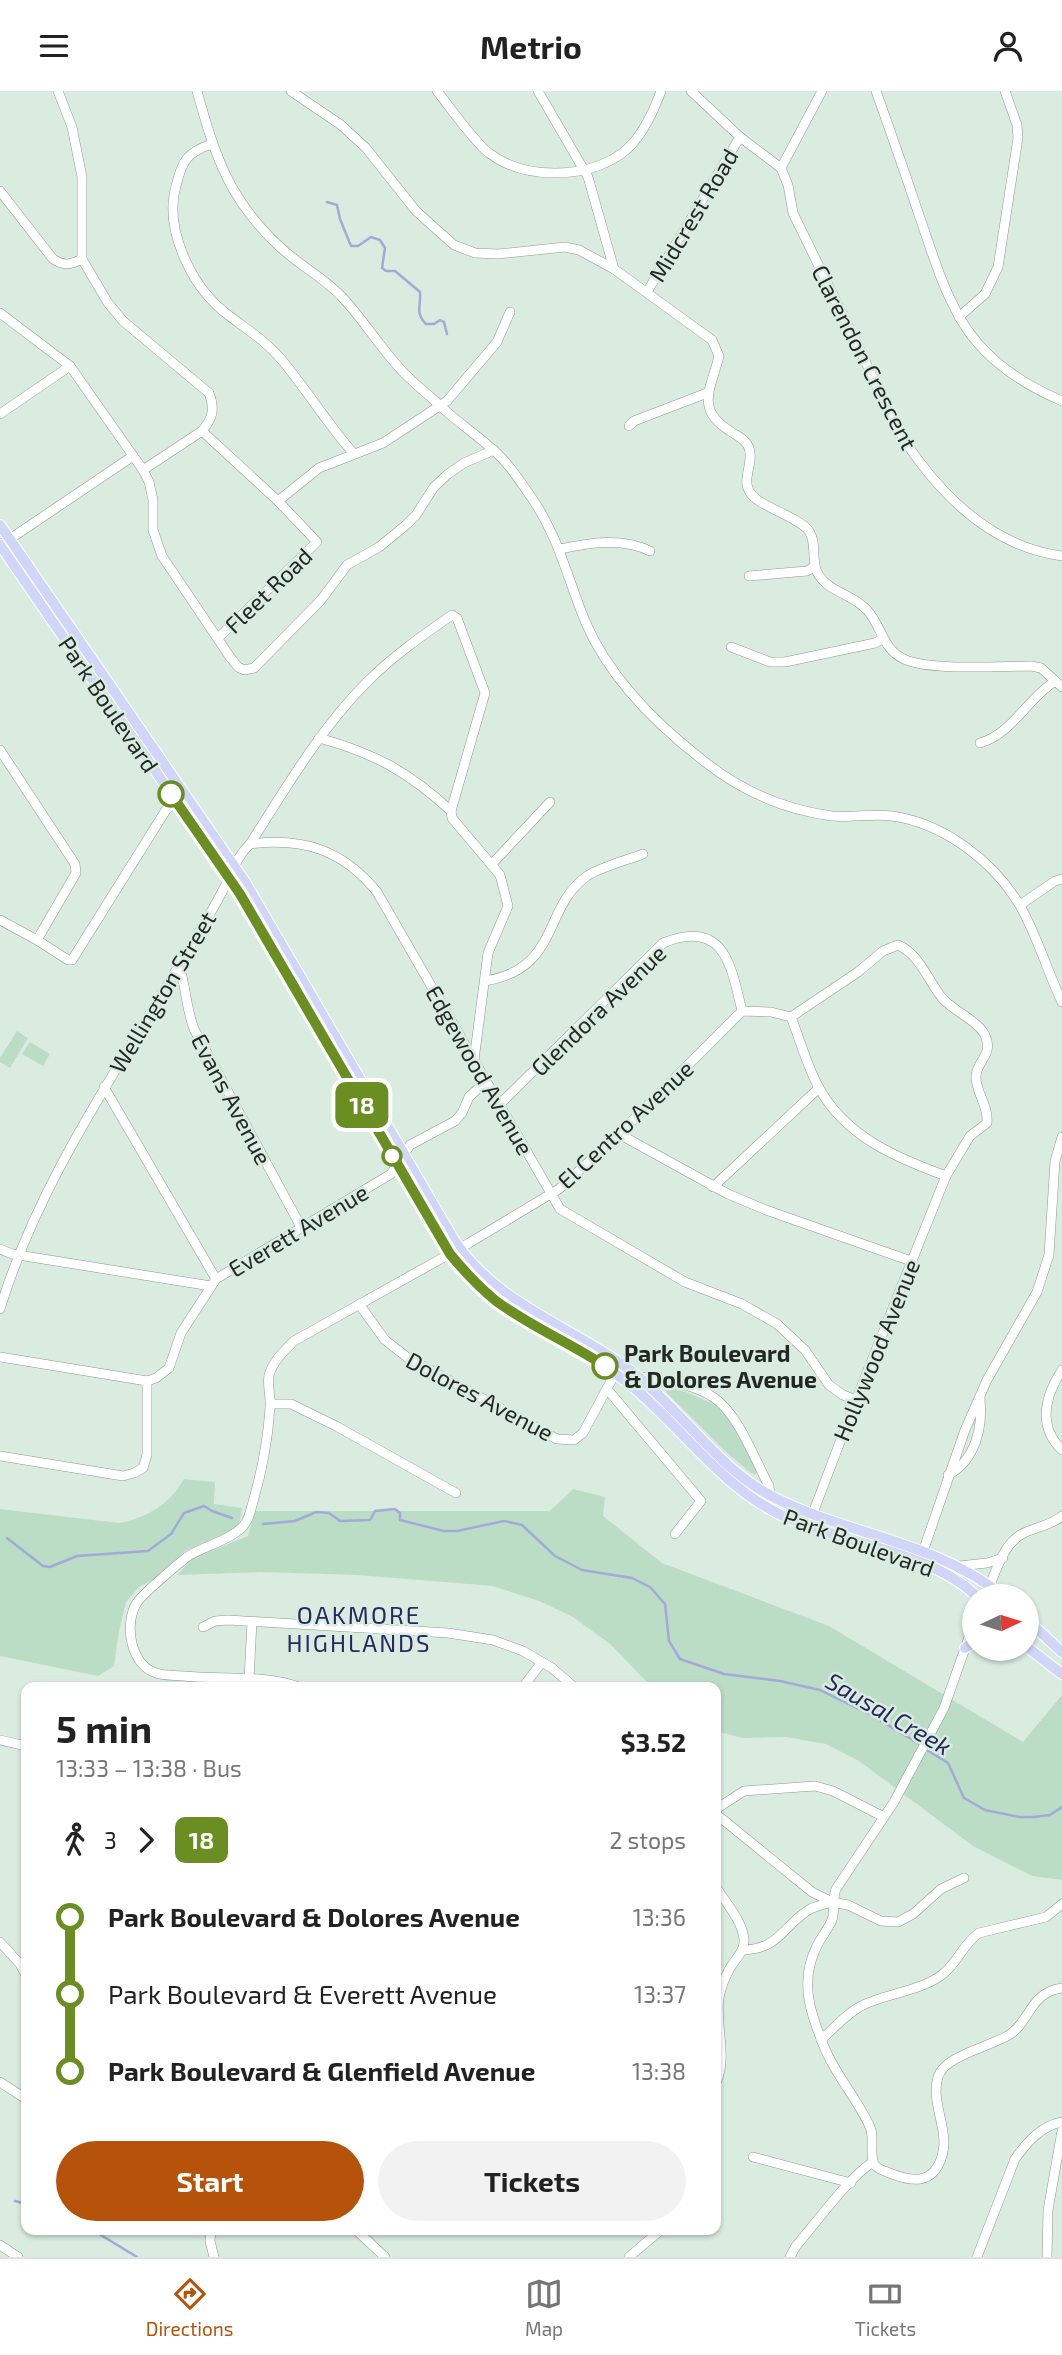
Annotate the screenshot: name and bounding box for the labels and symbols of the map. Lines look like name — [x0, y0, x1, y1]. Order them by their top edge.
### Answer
street label: Midcrest Road — [642, 143, 744, 287]
street label: Clarendon Crescent — [806, 260, 924, 454]
street label: Fleet Road — [218, 541, 318, 639]
street label: Park Boulevard — [53, 631, 165, 777]
unlabelled marker — [158, 781, 184, 807]
street label: Wellington Street — [103, 906, 221, 1078]
street label: Glendora Avenue — [525, 939, 671, 1081]
street label: Edgewood Avenue — [420, 980, 540, 1160]
street label: Evans Avenue — [186, 1029, 278, 1169]
street label: El Centro Avenue — [551, 1054, 699, 1194]
line badge: 18 — [330, 1082, 394, 1128]
unlabelled marker — [382, 1146, 402, 1166]
street label: Everett Avenue — [223, 1177, 373, 1283]
street label: Hollywood Avenue — [827, 1255, 925, 1445]
place label: Park Boulevard & Dolores Avenue — [624, 1339, 817, 1393]
street label: Dolores Avenue — [402, 1345, 558, 1447]
marker: Park Boulevard & Dolores Avenue — [592, 1353, 618, 1379]
street label: Park Boulevard — [780, 1502, 938, 1582]
north arrow — [962, 1584, 1040, 1661]
district label: OAKMORE HIGHLANDS — [286, 1600, 432, 1657]
water label: Sausal Creek — [821, 1666, 957, 1760]

